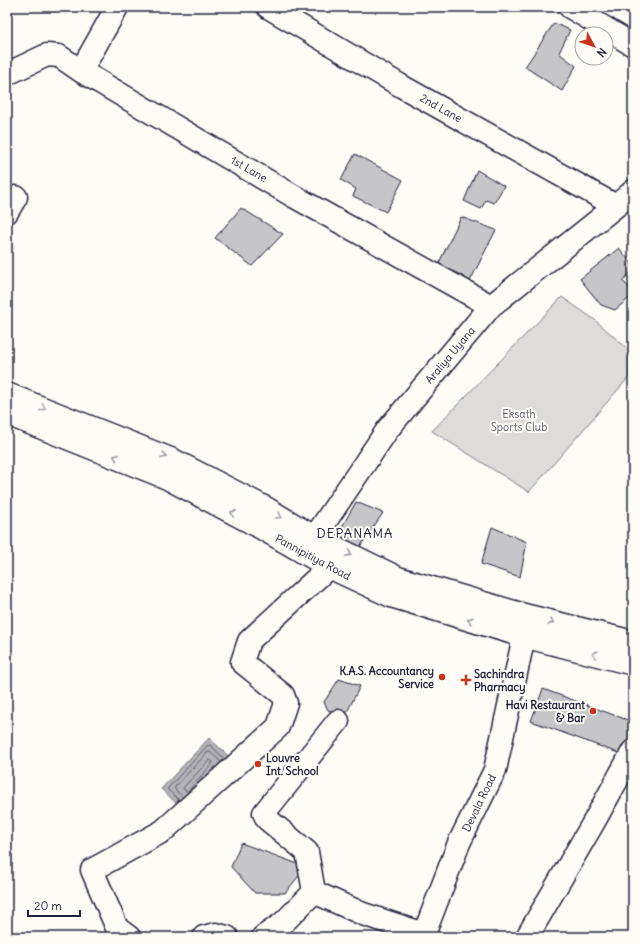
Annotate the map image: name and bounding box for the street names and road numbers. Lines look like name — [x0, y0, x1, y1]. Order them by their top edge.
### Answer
street label: 2nd Lane — [418, 91, 465, 125]
street label: 1st Lane — [228, 153, 270, 185]
street label: Araliya Uyana — [422, 324, 478, 386]
street label: Pannipitiya Road — [273, 531, 354, 583]
street label: Devala Road — [459, 771, 499, 834]

